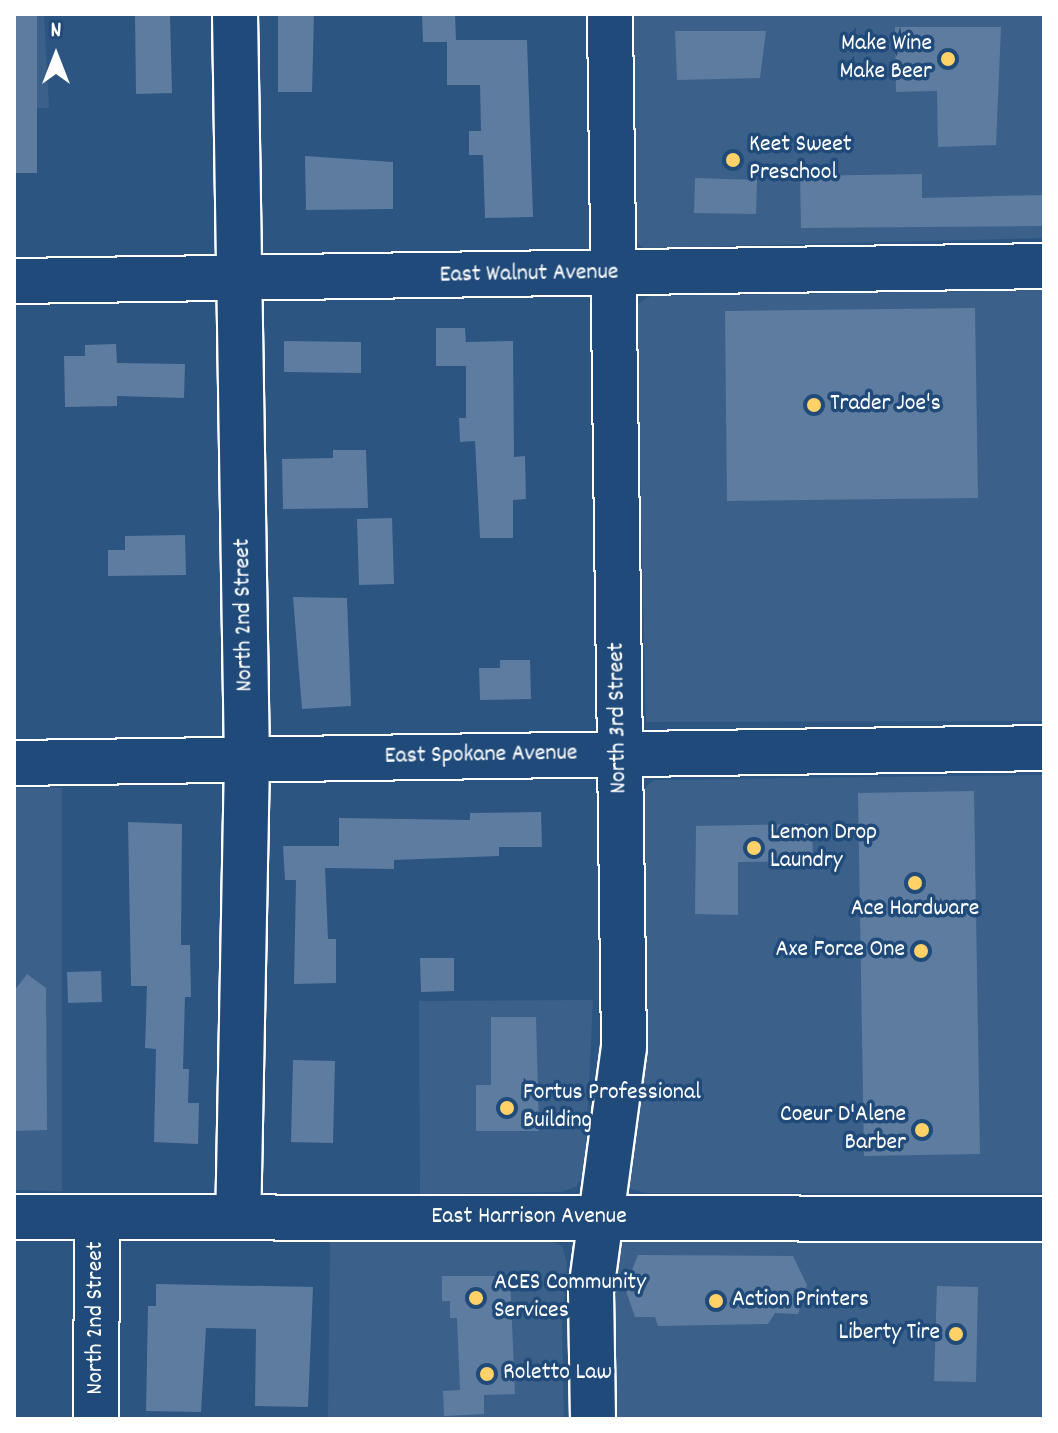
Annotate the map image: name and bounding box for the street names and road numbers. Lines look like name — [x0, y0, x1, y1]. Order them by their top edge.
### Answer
street label: East Walnut Avenue — [439, 259, 619, 291]
street label: North 2nd Street — [229, 538, 261, 692]
street label: North 3rd Street — [603, 642, 635, 794]
street label: East Spokane Avenue — [384, 740, 578, 772]
street label: East Harrison Avenue — [431, 1204, 627, 1232]
street label: North 2nd Street — [83, 1241, 111, 1395]

